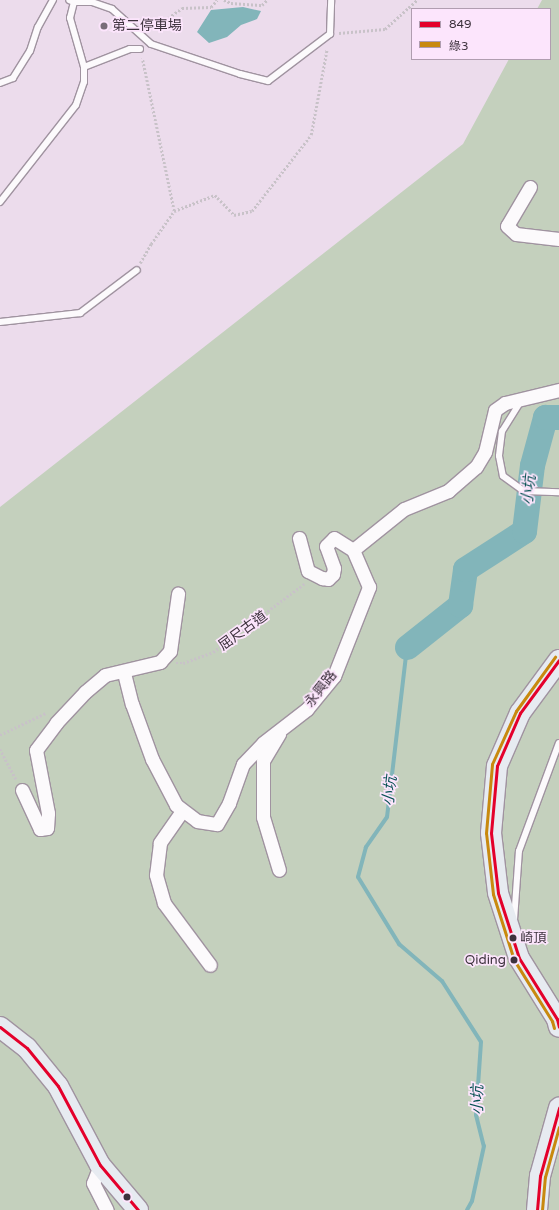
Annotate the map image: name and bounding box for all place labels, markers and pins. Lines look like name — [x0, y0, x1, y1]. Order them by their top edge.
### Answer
place label: 第二停車場 — [112, 18, 182, 34]
marker: 第二停車場 — [99, 21, 109, 31]
place label: 崎頂 — [520, 930, 546, 946]
marker: 崎頂 — [508, 933, 518, 943]
place label: Qiding — [465, 952, 506, 968]
marker: Qiding — [509, 955, 519, 965]
unlabelled marker — [122, 1192, 132, 1202]

